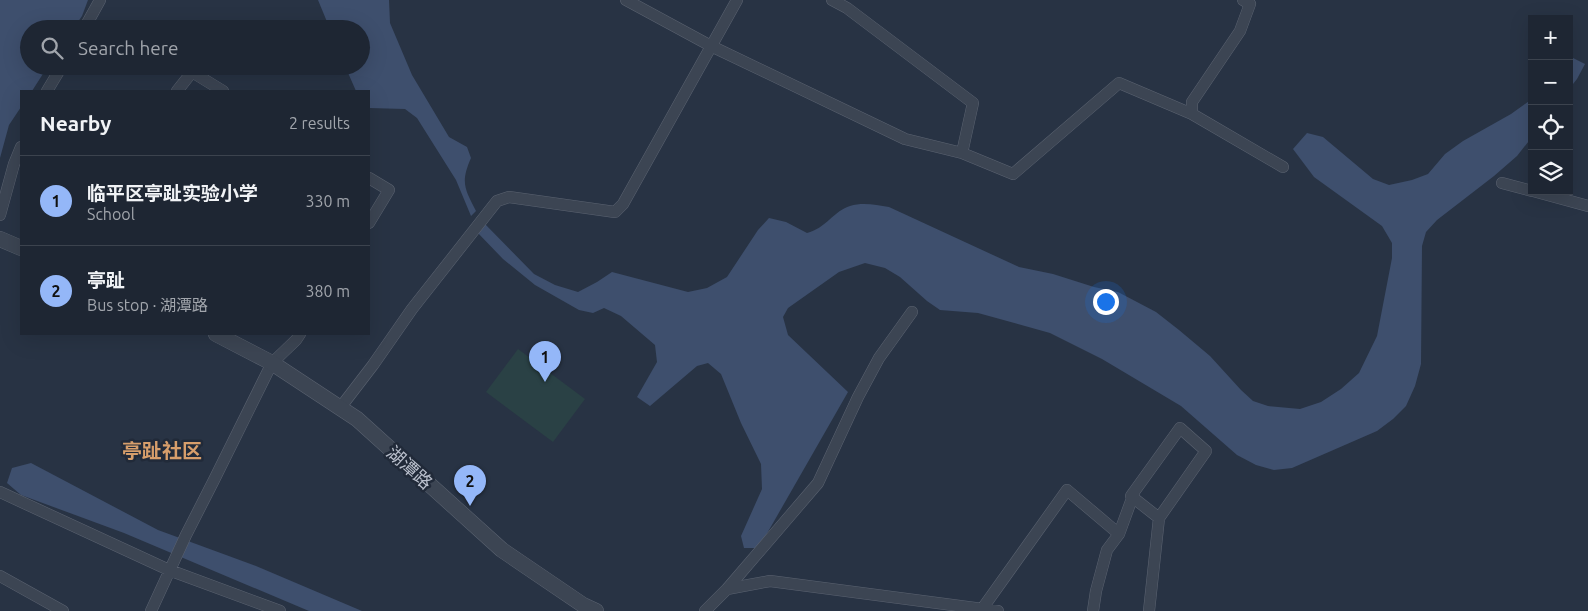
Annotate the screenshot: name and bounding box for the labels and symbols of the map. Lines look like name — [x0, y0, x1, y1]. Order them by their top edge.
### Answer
your location — [1093, 289, 1119, 315]
pin: 1 — [529, 341, 561, 382]
district label: 亭趾社区 — [122, 439, 202, 462]
street label: 湖潭路 — [383, 442, 437, 492]
pin: 2 — [454, 465, 486, 506]

